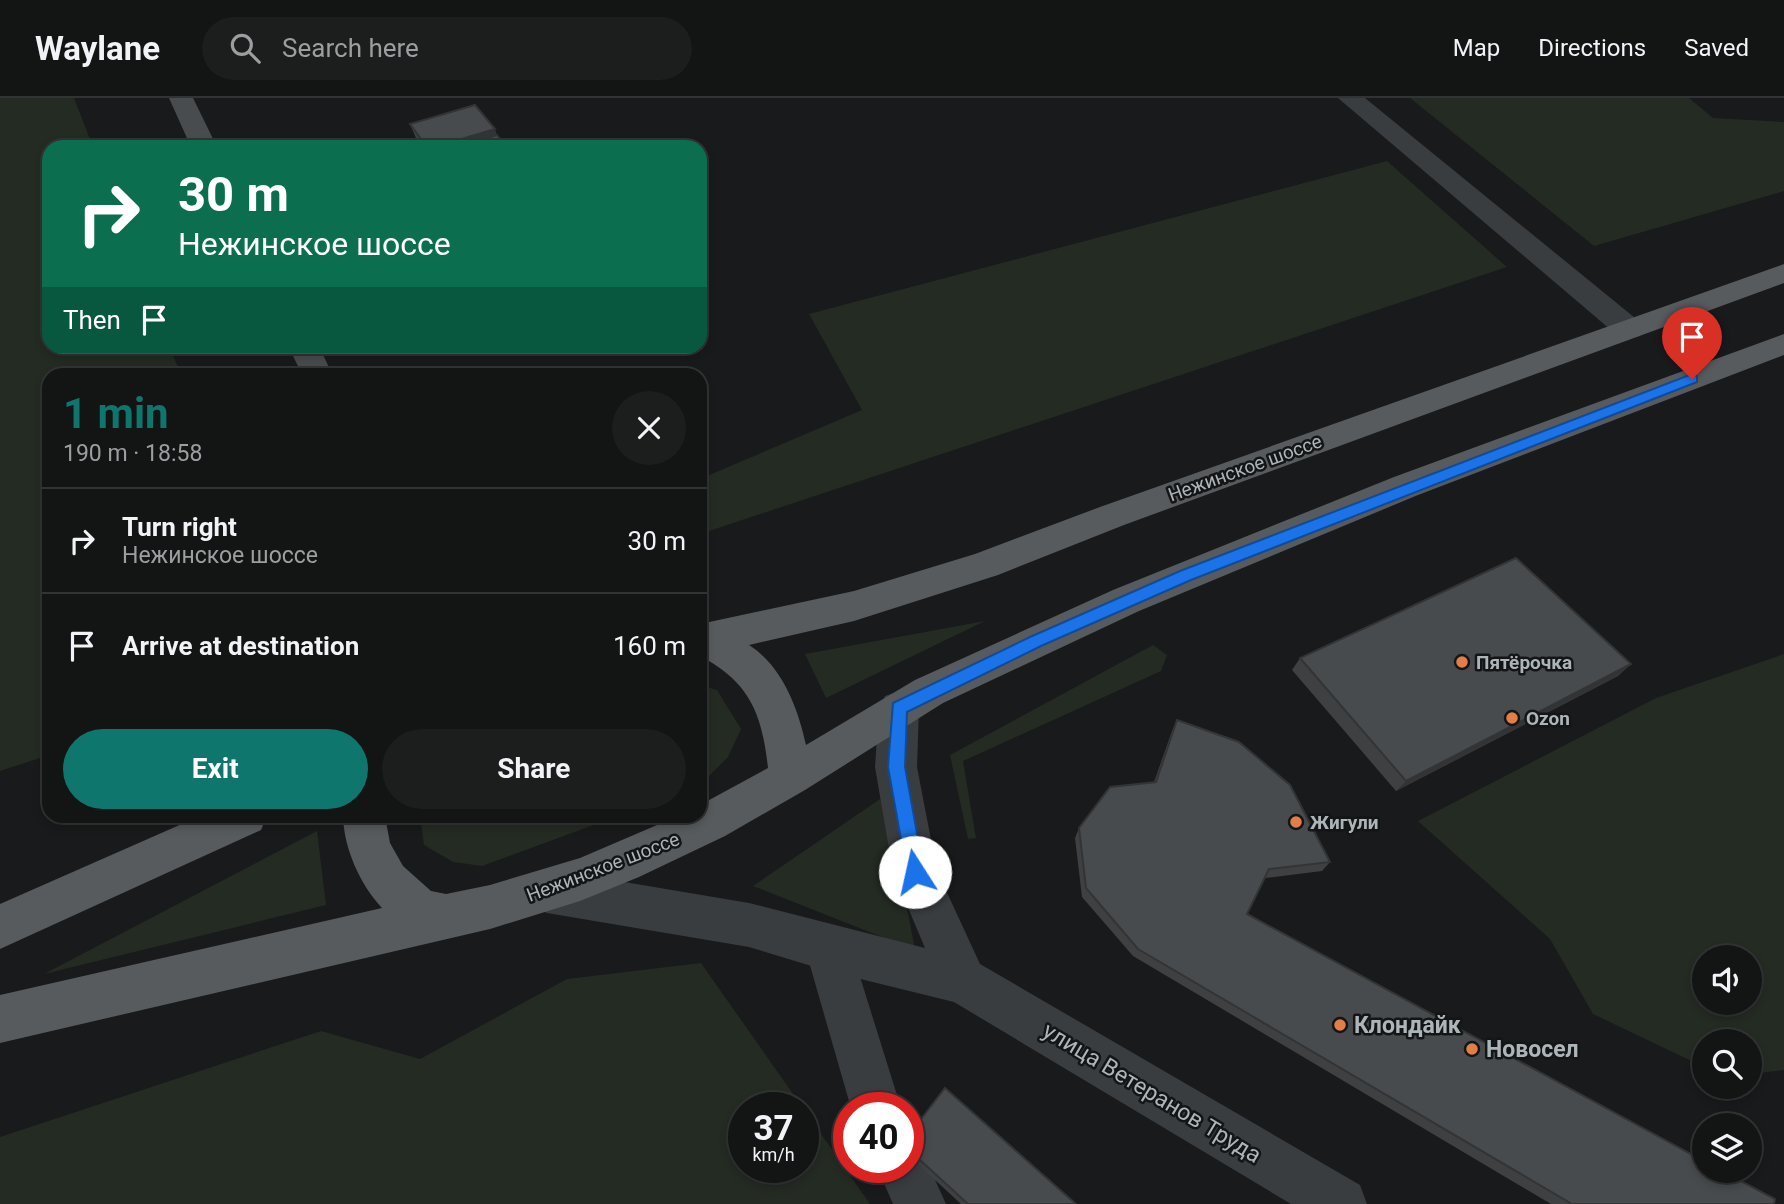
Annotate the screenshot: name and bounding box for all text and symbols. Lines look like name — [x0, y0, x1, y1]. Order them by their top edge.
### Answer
search box — [202, 17, 692, 80]
text: Waylane — [35, 29, 160, 68]
icon: search — [226, 29, 264, 67]
text: Search here — [282, 33, 419, 63]
text: Map — [1453, 34, 1500, 62]
text: Directions — [1538, 34, 1646, 62]
text: Saved — [1684, 34, 1749, 62]
text: 30 m — [178, 166, 289, 223]
icon: right — [63, 168, 154, 259]
text: Нежинское шоссе — [178, 225, 451, 263]
icon: arrive — [135, 301, 173, 339]
text: Then — [63, 305, 121, 335]
pin — [1662, 307, 1722, 379]
icon: arrive — [1673, 318, 1711, 356]
text: 1 min — [63, 389, 169, 438]
button: close — [612, 391, 686, 465]
street label: Нежинское шоссе — [1165, 430, 1325, 506]
text: 190 m · 18:58 — [63, 440, 202, 467]
text: Turn right — [122, 512, 237, 542]
icon: right — [63, 522, 101, 560]
text: 30 m — [628, 526, 686, 556]
text: Нежинское шоссе — [122, 542, 318, 569]
icon: arrive — [63, 627, 101, 665]
text: Arrive at destination — [122, 631, 359, 661]
text: 160 m — [613, 631, 686, 661]
place label: Пятёрочка — [1476, 651, 1572, 674]
marker: Пятёрочка — [1454, 654, 1470, 670]
place label: Ozon — [1526, 707, 1570, 730]
marker: Ozon — [1504, 710, 1520, 726]
button: Exit — [63, 729, 368, 809]
button: Share — [382, 729, 686, 809]
place label: Жигули — [1310, 811, 1378, 834]
marker: Жигули — [1288, 814, 1304, 830]
street label: Нежинское шоссе — [523, 827, 683, 907]
position arrow — [878, 835, 952, 909]
map controls — [1692, 945, 1762, 1183]
button: sound — [1692, 945, 1762, 1015]
place label: Клондайк — [1354, 1012, 1461, 1039]
street label: улица Ветеранов Труда — [1038, 1017, 1266, 1169]
marker: Клондайк — [1332, 1017, 1348, 1033]
button: search — [1692, 1029, 1762, 1099]
place label: Новосел — [1486, 1036, 1579, 1063]
marker: Новосел — [1464, 1041, 1480, 1057]
speed limit sign: 40 — [833, 1092, 924, 1183]
text: 37 — [753, 1108, 794, 1149]
button: layers — [1692, 1113, 1762, 1183]
text: km/h — [752, 1144, 795, 1165]

